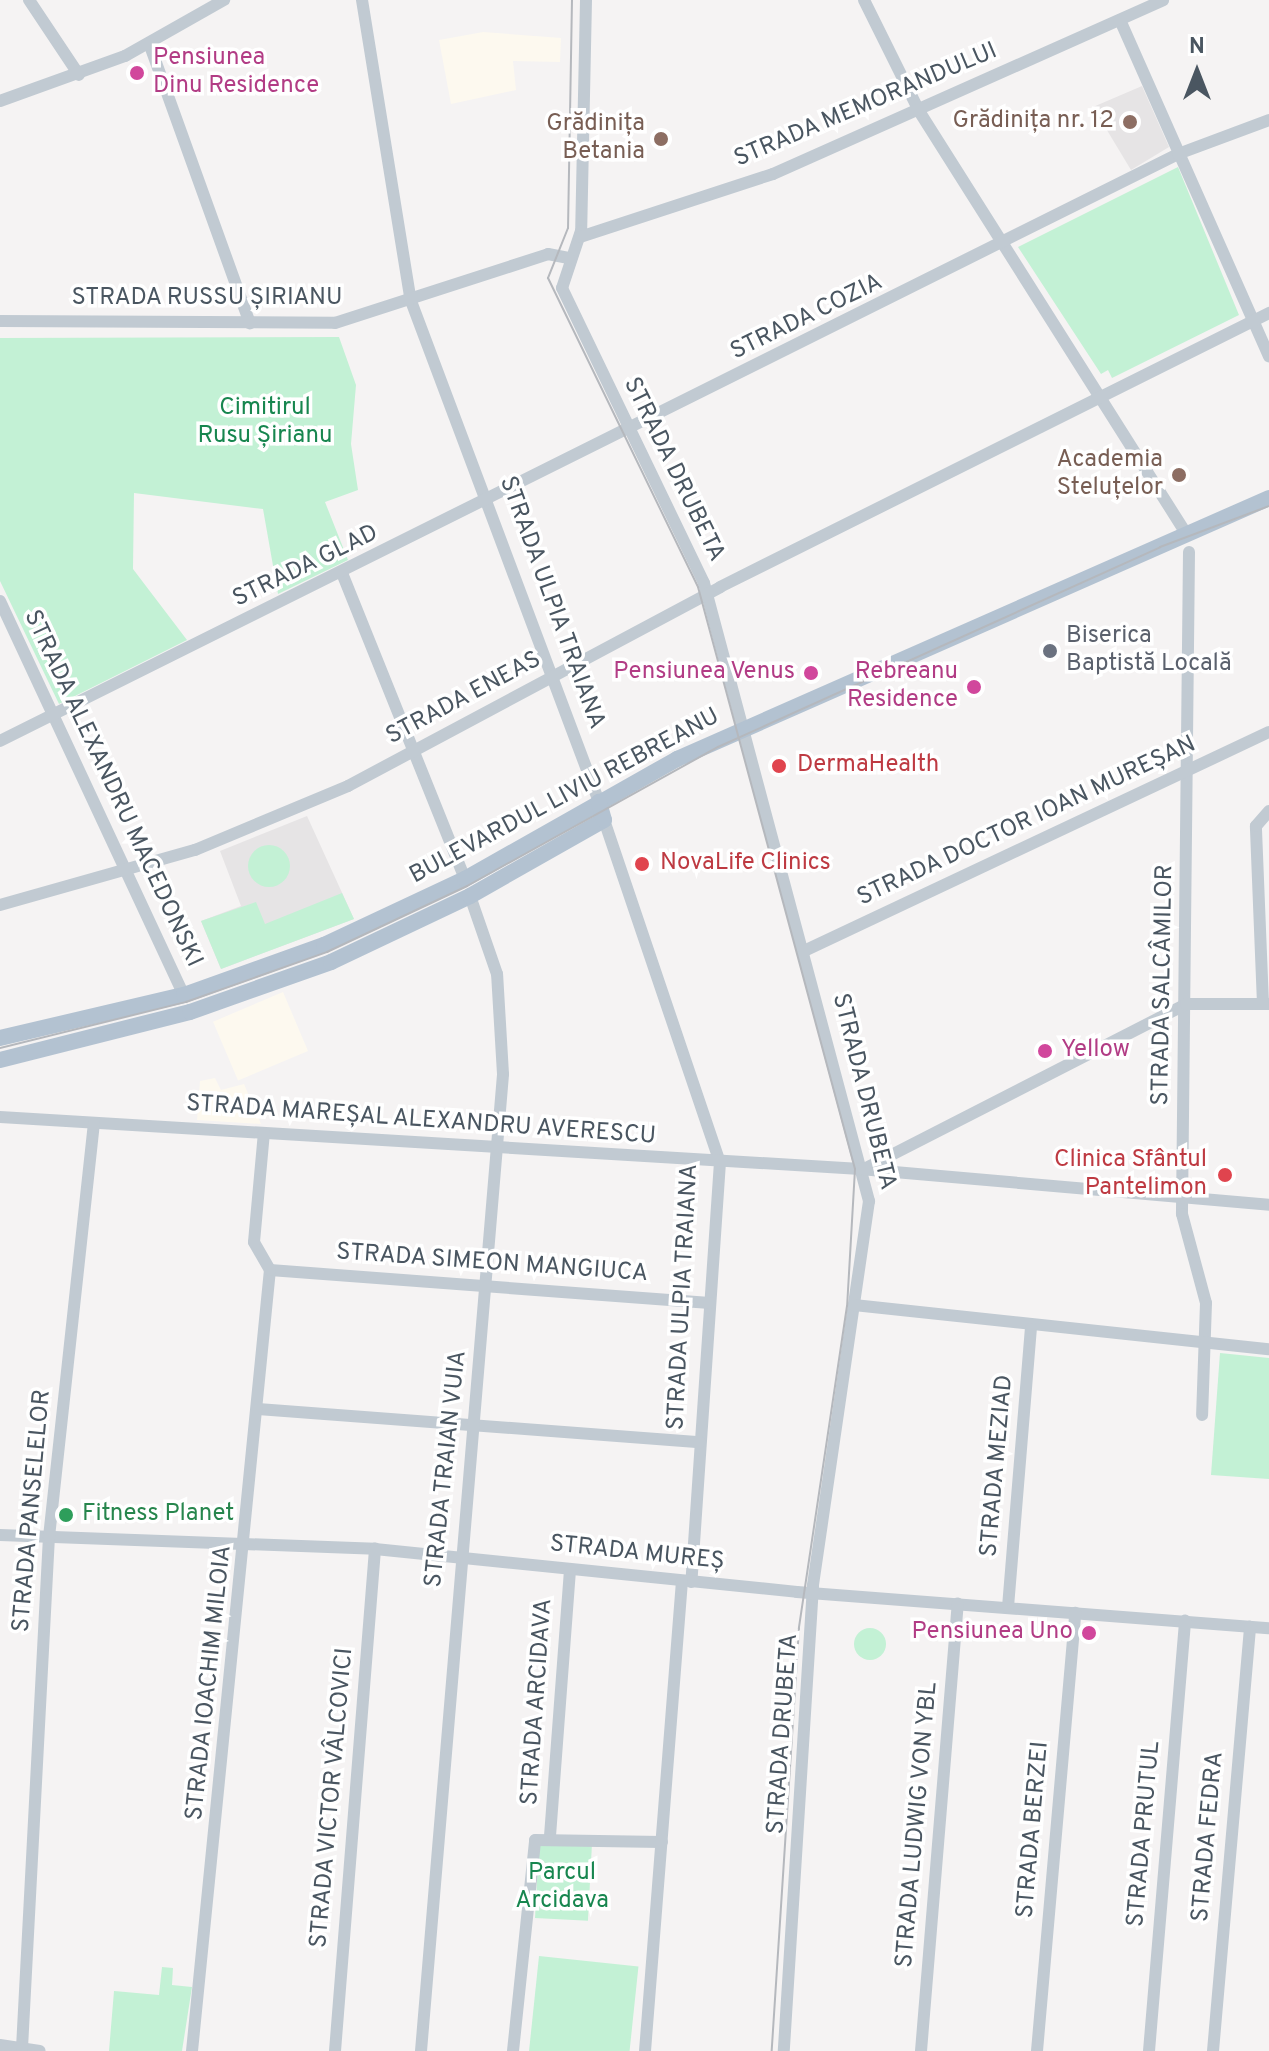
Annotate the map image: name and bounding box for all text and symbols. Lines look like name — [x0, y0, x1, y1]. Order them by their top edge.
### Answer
north arrow — [1157, 32, 1237, 112]
text: N — [1189, 34, 1205, 61]
street label: STRADA MEMORANDULUI — [730, 37, 1002, 175]
place label: Pensiunea Dinu Residence — [153, 45, 319, 101]
marker: Pensiunea Dinu Residence — [128, 64, 146, 82]
place label: Grădinița nr. 12 — [953, 108, 1114, 136]
place label: Grădinița Betania — [546, 111, 645, 167]
marker: Grădinița nr. 12 — [1121, 113, 1139, 131]
marker: Grădinița Betania — [652, 130, 670, 148]
street label: STRADA COZIA — [726, 269, 888, 367]
street label: STRADA RUSSU ȘIRIANU — [71, 285, 343, 313]
street label: STRADA DRUBETA — [616, 373, 730, 567]
park label: Cimitirul Rusu Șirianu — [197, 395, 333, 451]
place label: Academia Steluțelor — [1057, 447, 1163, 503]
marker: Academia Steluțelor — [1170, 466, 1188, 484]
street label: STRADA ULPIA TRAIANA — [491, 471, 611, 735]
street label: STRADA GLAD — [228, 519, 384, 615]
street label: STRADA ALEXANDRU MACEDONSKI — [16, 605, 208, 973]
place label: Biserica Baptistă Locală — [1066, 623, 1232, 679]
marker: Biserica Baptistă Locală — [1041, 642, 1059, 660]
street label: STRADA ENEAS — [381, 646, 547, 752]
place label: Pensiunea Venus — [612, 659, 795, 687]
place label: Rebreanu Residence — [847, 659, 958, 715]
marker: Pensiunea Venus — [802, 664, 820, 682]
marker: Rebreanu Residence — [965, 678, 983, 696]
street label: BULEVARDUL LIVIU REBREANU — [405, 703, 725, 891]
street label: STRADA DOCTOR IOAN MUREȘAN — [853, 730, 1201, 914]
place label: DermaHealth — [797, 752, 939, 780]
marker: DermaHealth — [768, 755, 790, 777]
place label: NovaLife Clinics — [660, 850, 831, 878]
marker: NovaLife Clinics — [631, 853, 653, 875]
street label: STRADA SALCÂMILOR — [1147, 864, 1181, 1106]
street label: STRADA DRUBETA — [825, 990, 901, 1194]
place label: Yellow — [1061, 1037, 1130, 1065]
marker: Yellow — [1036, 1042, 1054, 1060]
street label: STRADA MAREȘAL ALEXANDRU AVERESCU — [183, 1090, 659, 1152]
place label: Clinica Sfântul Pantelimon — [1054, 1147, 1207, 1203]
street label: STRADA ULPIA TRAIANA — [663, 1162, 705, 1432]
marker: Clinica Sfântul Pantelimon — [1214, 1164, 1236, 1186]
street label: STRADA SIMEON MANGIUCA — [335, 1239, 649, 1289]
street label: STRADA TRAIAN VUIA — [420, 1348, 474, 1590]
street label: STRADA MEZIAD — [976, 1373, 1020, 1559]
street label: STRADA PANSELELOR — [8, 1388, 58, 1634]
place label: Fitness Planet — [82, 1501, 234, 1529]
marker: Fitness Planet — [57, 1506, 75, 1524]
street label: STRADA MUREȘ — [548, 1530, 726, 1578]
street label: STRADA IOACHIM MILOIA — [181, 1543, 239, 1823]
street label: STRADA ARCIDAVA — [516, 1597, 560, 1807]
place label: Pensiunea Uno — [911, 1619, 1073, 1647]
marker: Pensiunea Uno — [1080, 1624, 1098, 1642]
street label: STRADA DRUBETA — [763, 1632, 805, 1836]
street label: STRADA VICTOR VÂLCOVICI — [305, 1645, 361, 1951]
street label: STRADA LUDWIG VON YBL — [891, 1679, 945, 1971]
street label: STRADA PRUTUL — [1122, 1739, 1168, 1929]
street label: STRADA BERZEI — [1012, 1740, 1056, 1920]
street label: STRADA FEDRA — [1187, 1750, 1231, 1924]
park label: Parcul Arcidava — [515, 1860, 609, 1916]

